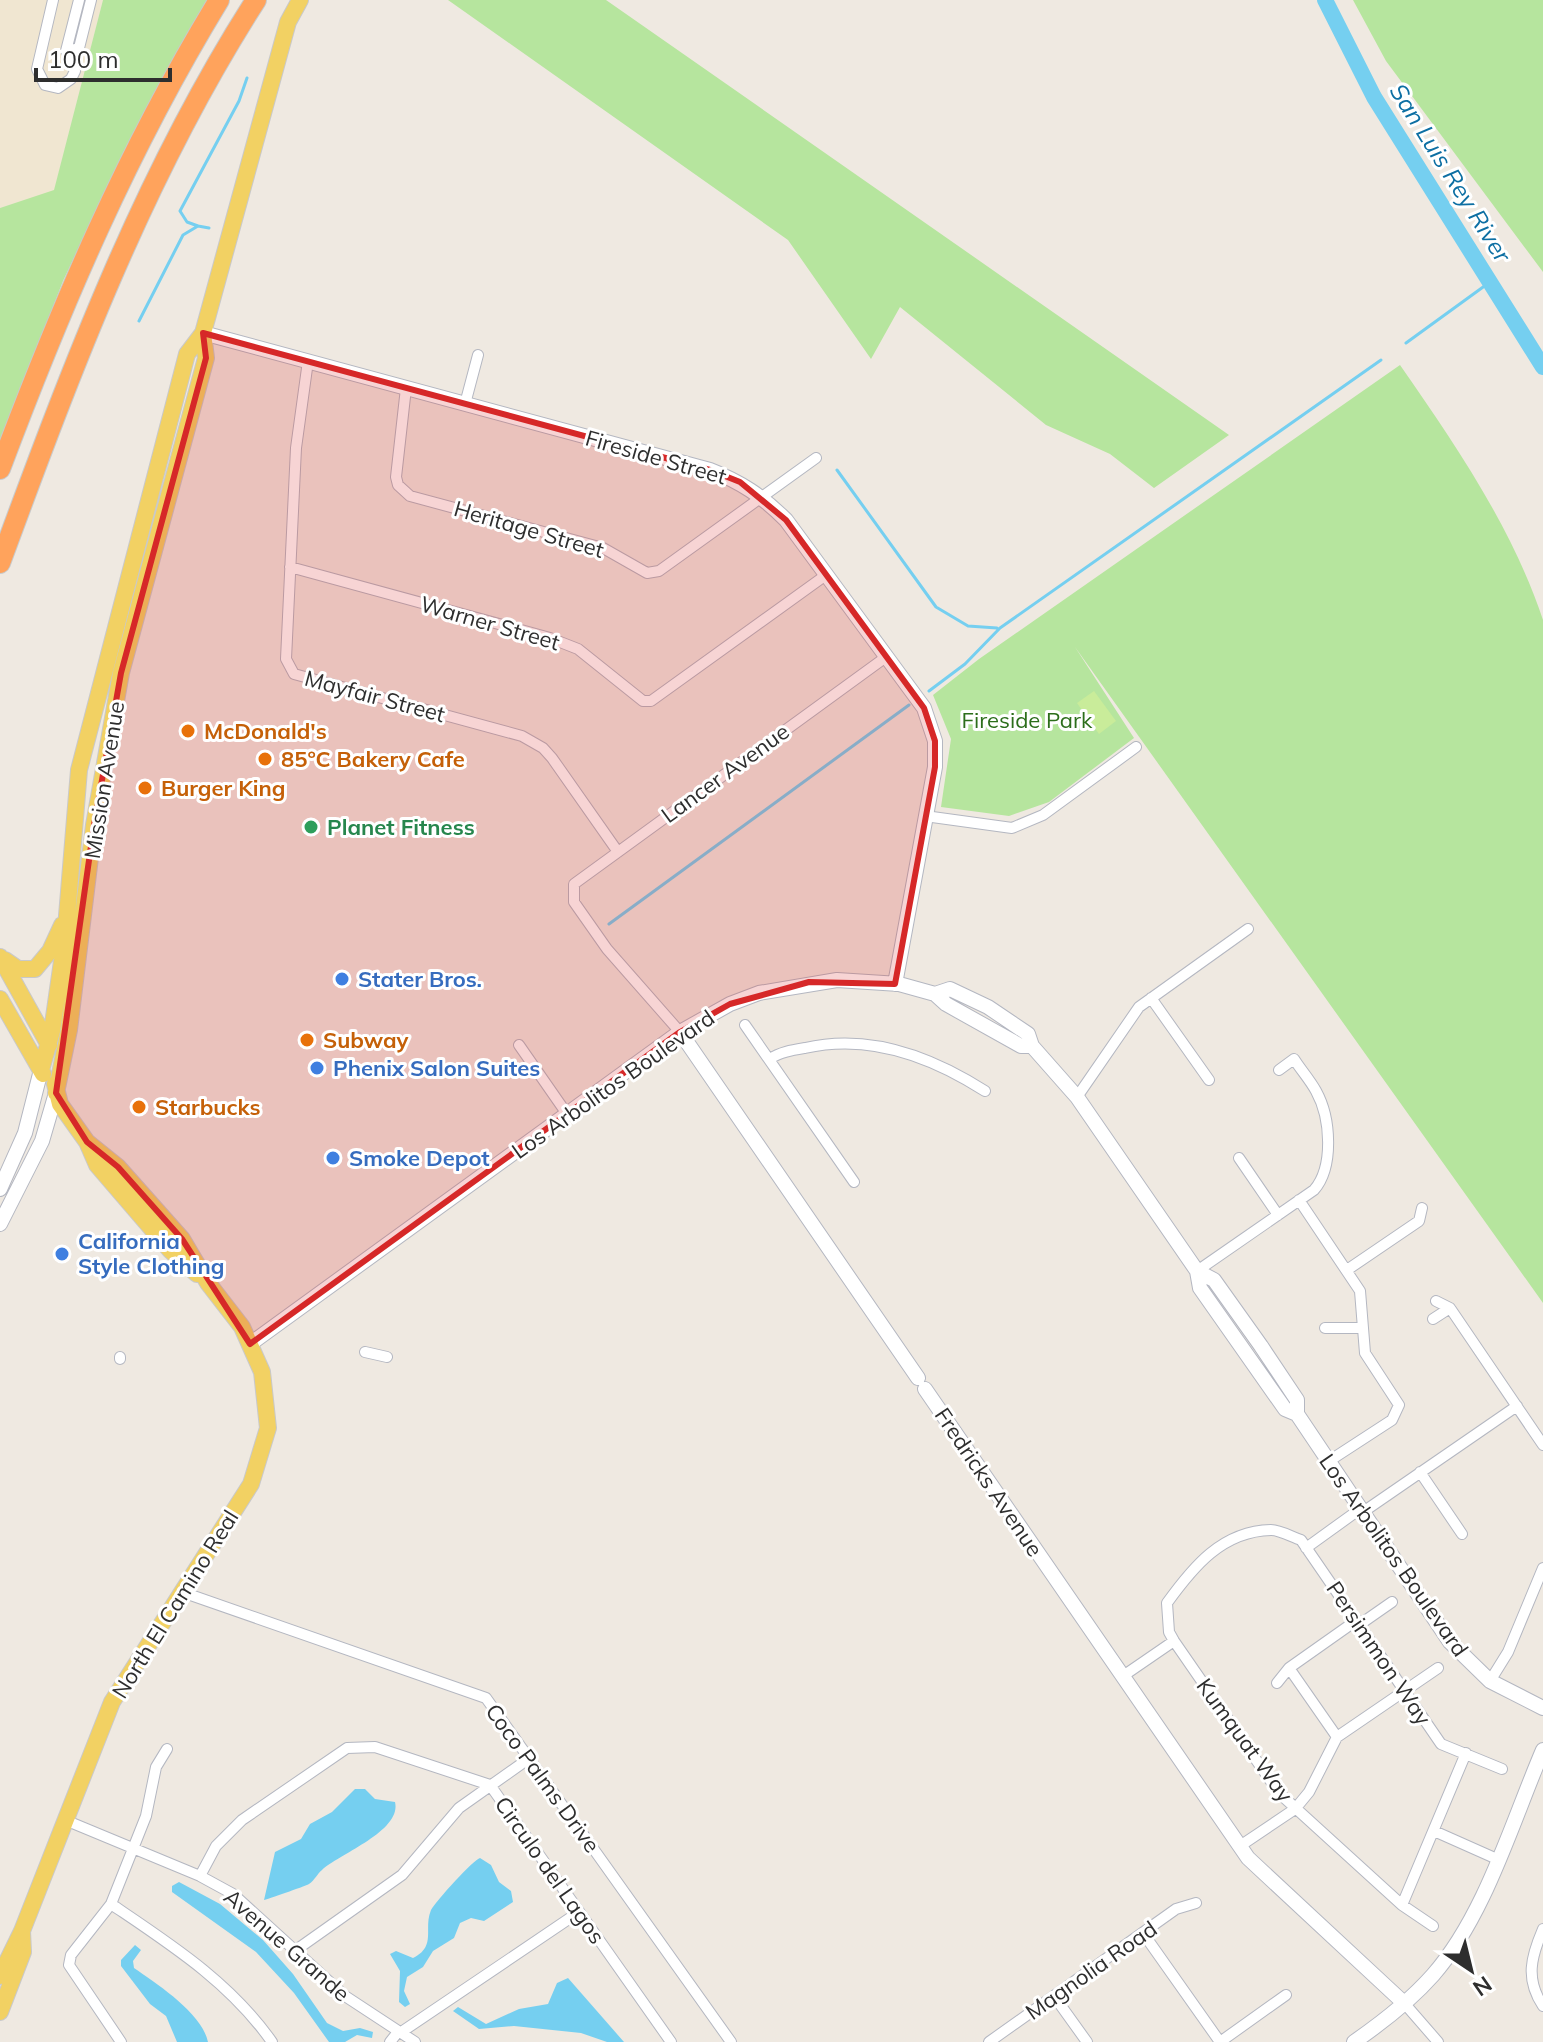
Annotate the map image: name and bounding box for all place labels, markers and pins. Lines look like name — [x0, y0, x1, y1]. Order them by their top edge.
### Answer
place label: McDonald's — [204, 717, 327, 745]
marker: McDonald's — [179, 722, 197, 740]
place label: 85°C Bakery Cafe — [281, 745, 465, 773]
marker: 85°C Bakery Cafe — [256, 750, 274, 768]
place label: Burger King — [161, 774, 286, 802]
marker: Burger King — [136, 779, 154, 797]
place label: Planet Fitness — [327, 813, 475, 841]
marker: Planet Fitness — [302, 818, 320, 836]
place label: Stater Bros. — [358, 965, 482, 993]
marker: Stater Bros. — [333, 970, 351, 988]
place label: Subway — [323, 1026, 408, 1054]
marker: Subway — [298, 1031, 316, 1049]
place label: Phenix Salon Suites — [333, 1054, 540, 1082]
marker: Phenix Salon Suites — [308, 1059, 326, 1077]
place label: Starbucks — [155, 1093, 261, 1121]
marker: Starbucks — [130, 1098, 148, 1116]
place label: Smoke Depot — [349, 1144, 490, 1172]
marker: Smoke Depot — [324, 1149, 342, 1167]
place label: California Style Clothing — [78, 1227, 224, 1280]
marker: California Style Clothing — [53, 1245, 71, 1263]

